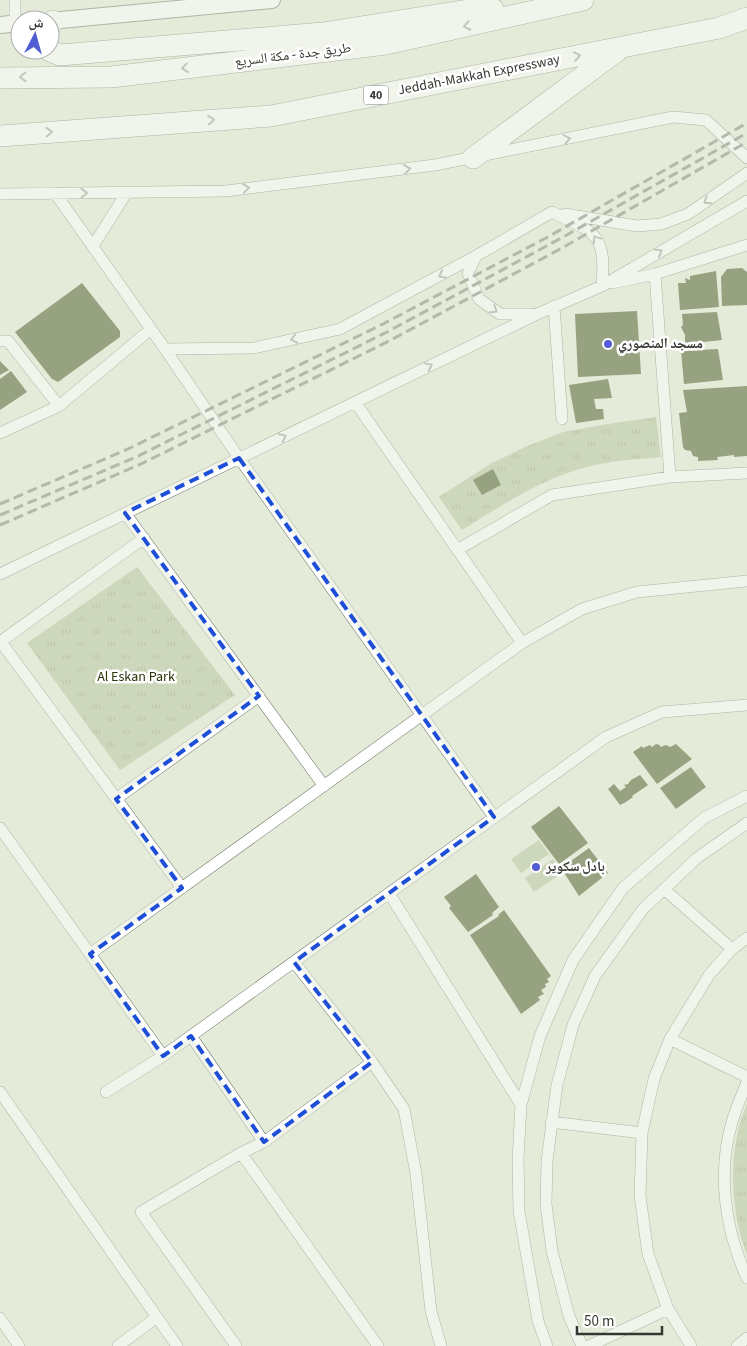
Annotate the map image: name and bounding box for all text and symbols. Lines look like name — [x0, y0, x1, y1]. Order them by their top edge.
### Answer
north arrow — [10, 10, 60, 60]
text: ش — [28, 12, 45, 34]
one-way arrow — [462, 20, 471, 31]
street label: طريق جدة - مكة السريع — [234, 38, 352, 72]
street label: Jeddah-Makkah Expressway — [396, 49, 562, 101]
one-way arrow — [573, 51, 582, 61]
one-way arrow — [181, 62, 189, 73]
one-way arrow — [19, 72, 26, 82]
road number: 40 — [364, 86, 388, 104]
one-way arrow — [207, 115, 215, 126]
one-way arrow — [45, 127, 53, 138]
one-way arrow — [563, 134, 571, 145]
one-way arrow — [404, 164, 412, 175]
one-way arrow — [242, 183, 250, 194]
one-way arrow — [80, 187, 88, 198]
one-way arrow — [703, 195, 713, 204]
one-way arrow — [593, 235, 603, 244]
one-way arrow — [653, 249, 662, 259]
one-way arrow — [438, 268, 447, 278]
one-way arrow — [489, 303, 498, 313]
one-way arrow — [290, 333, 298, 344]
place label: مسجد المنصوري — [618, 334, 703, 354]
marker: مسجد المنصوري — [602, 338, 614, 350]
one-way arrow — [424, 362, 433, 372]
one-way arrow — [278, 433, 287, 443]
park label: Al Eskan Park — [97, 667, 175, 687]
place label: بادل سكوير — [545, 857, 605, 877]
marker: بادل سكوير — [530, 861, 542, 873]
scale bar — [577, 1304, 662, 1336]
text: 50 m — [584, 1311, 614, 1332]

